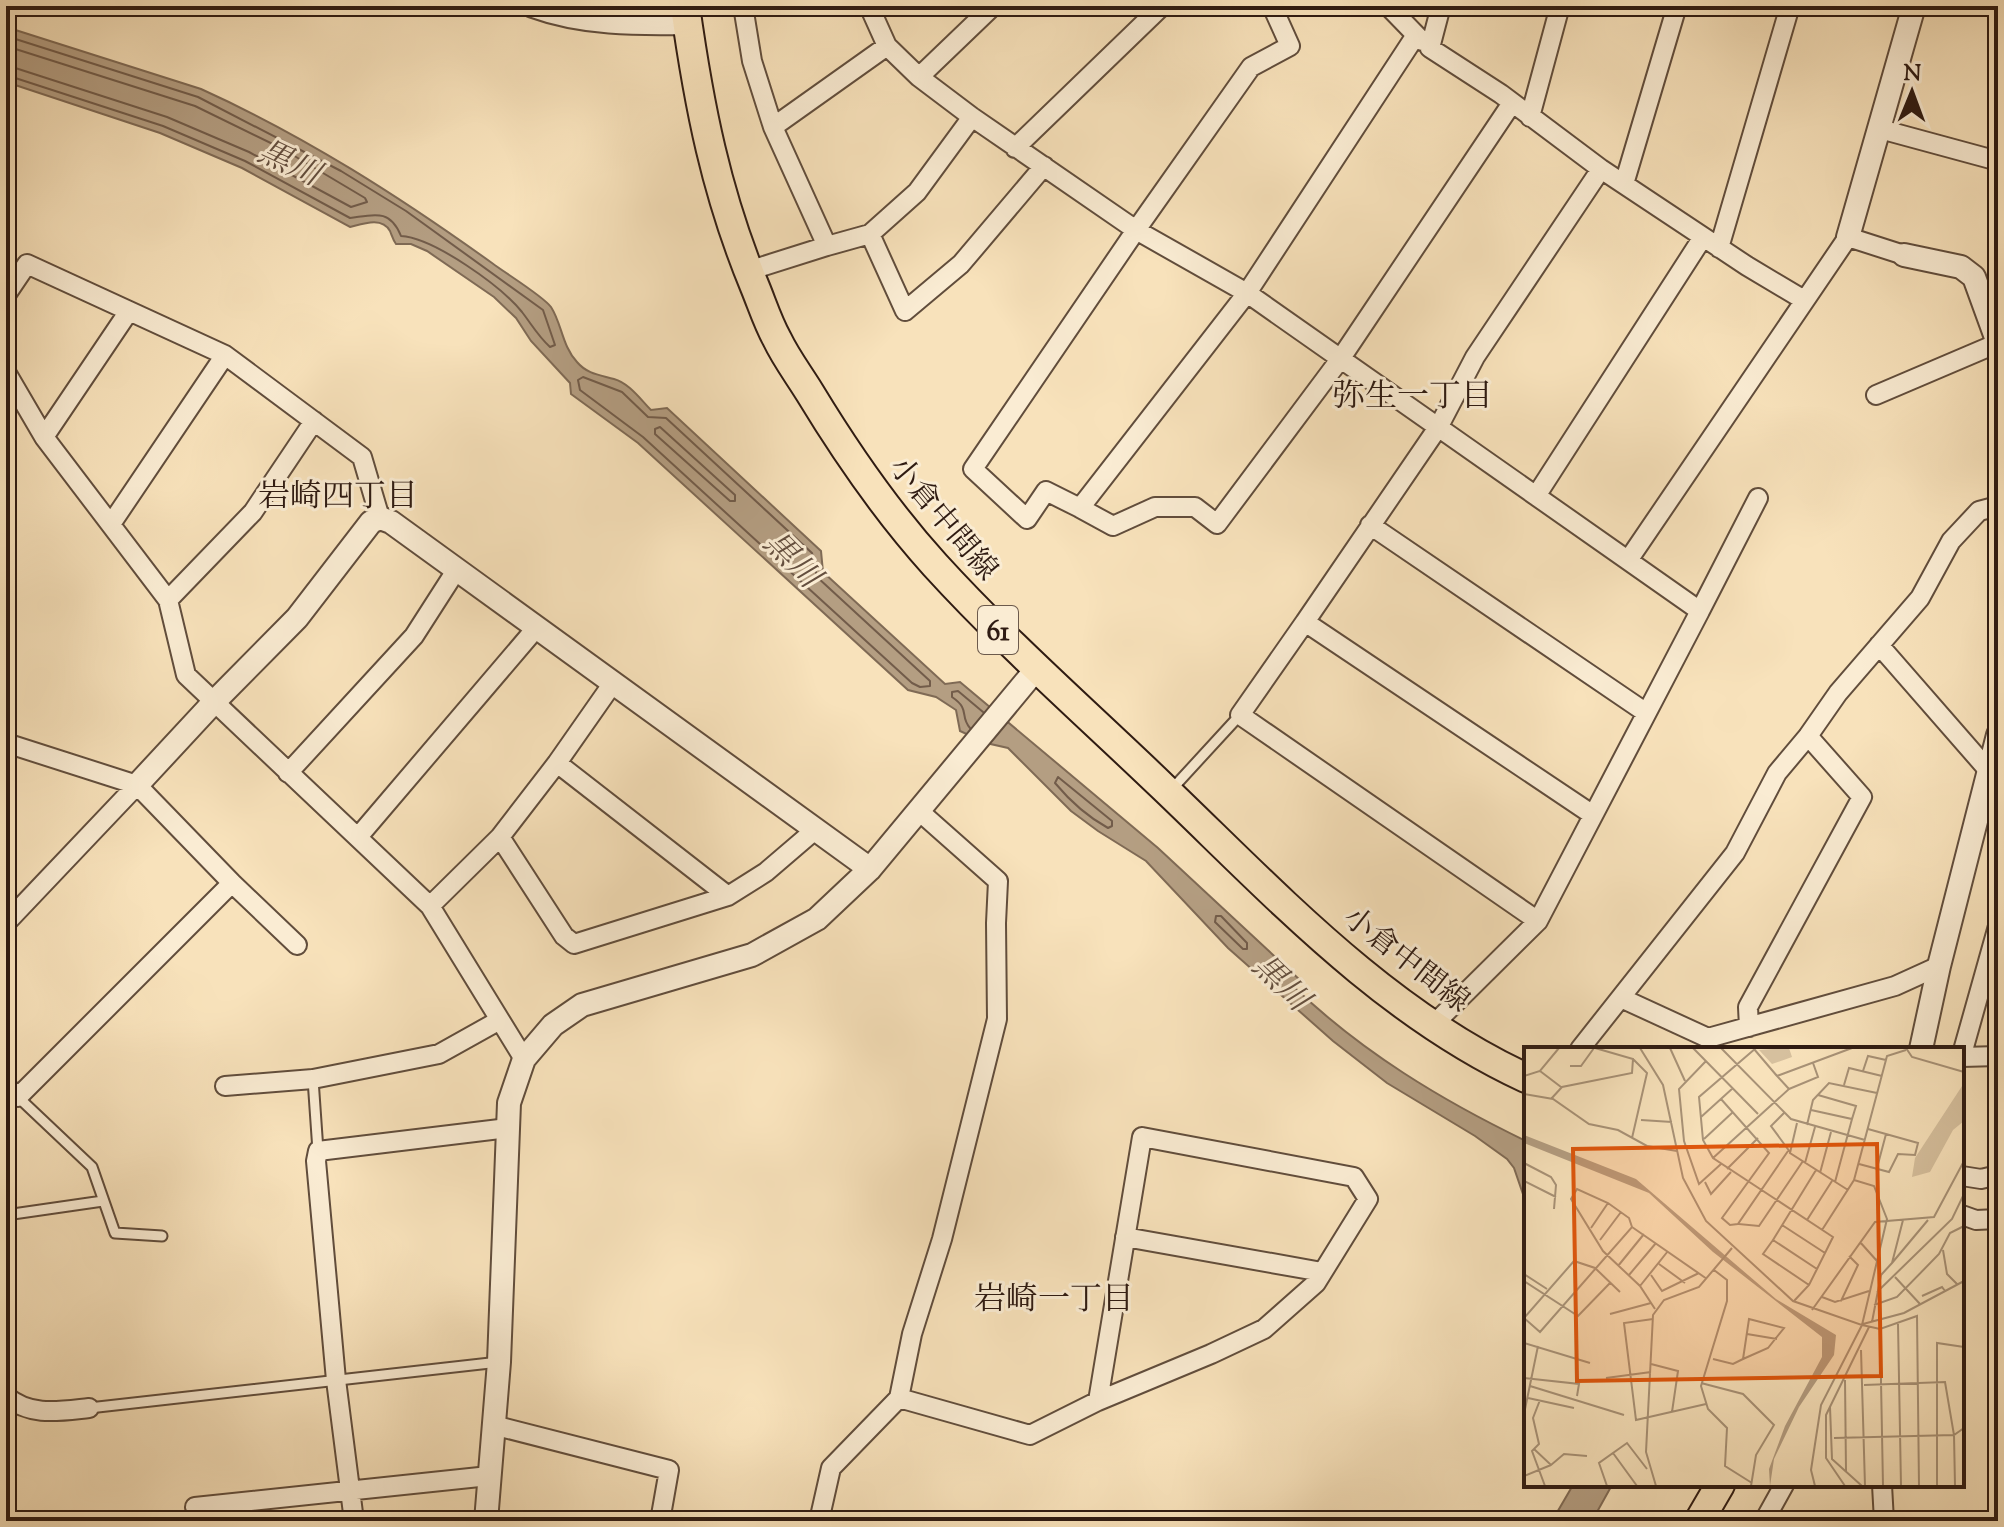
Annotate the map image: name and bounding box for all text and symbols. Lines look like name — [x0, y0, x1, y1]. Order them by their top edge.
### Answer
north arrow — [1872, 52, 1952, 132]
text: N — [1903, 59, 1922, 91]
water label: 黒川 — [250, 130, 330, 200]
district label: 弥生一丁目 — [1333, 375, 1493, 421]
street label: 小倉中間線 — [877, 448, 1007, 591]
district label: 岩崎四丁目 — [258, 475, 418, 521]
water label: 黒川 — [752, 522, 832, 602]
road number: 61 — [978, 606, 1018, 654]
street label: 小倉中間線 — [1333, 898, 1478, 1024]
water label: 黒川 — [1241, 945, 1321, 1025]
inset map — [1524, 1047, 1964, 1487]
district label: 岩崎一丁目 — [974, 1278, 1134, 1324]

